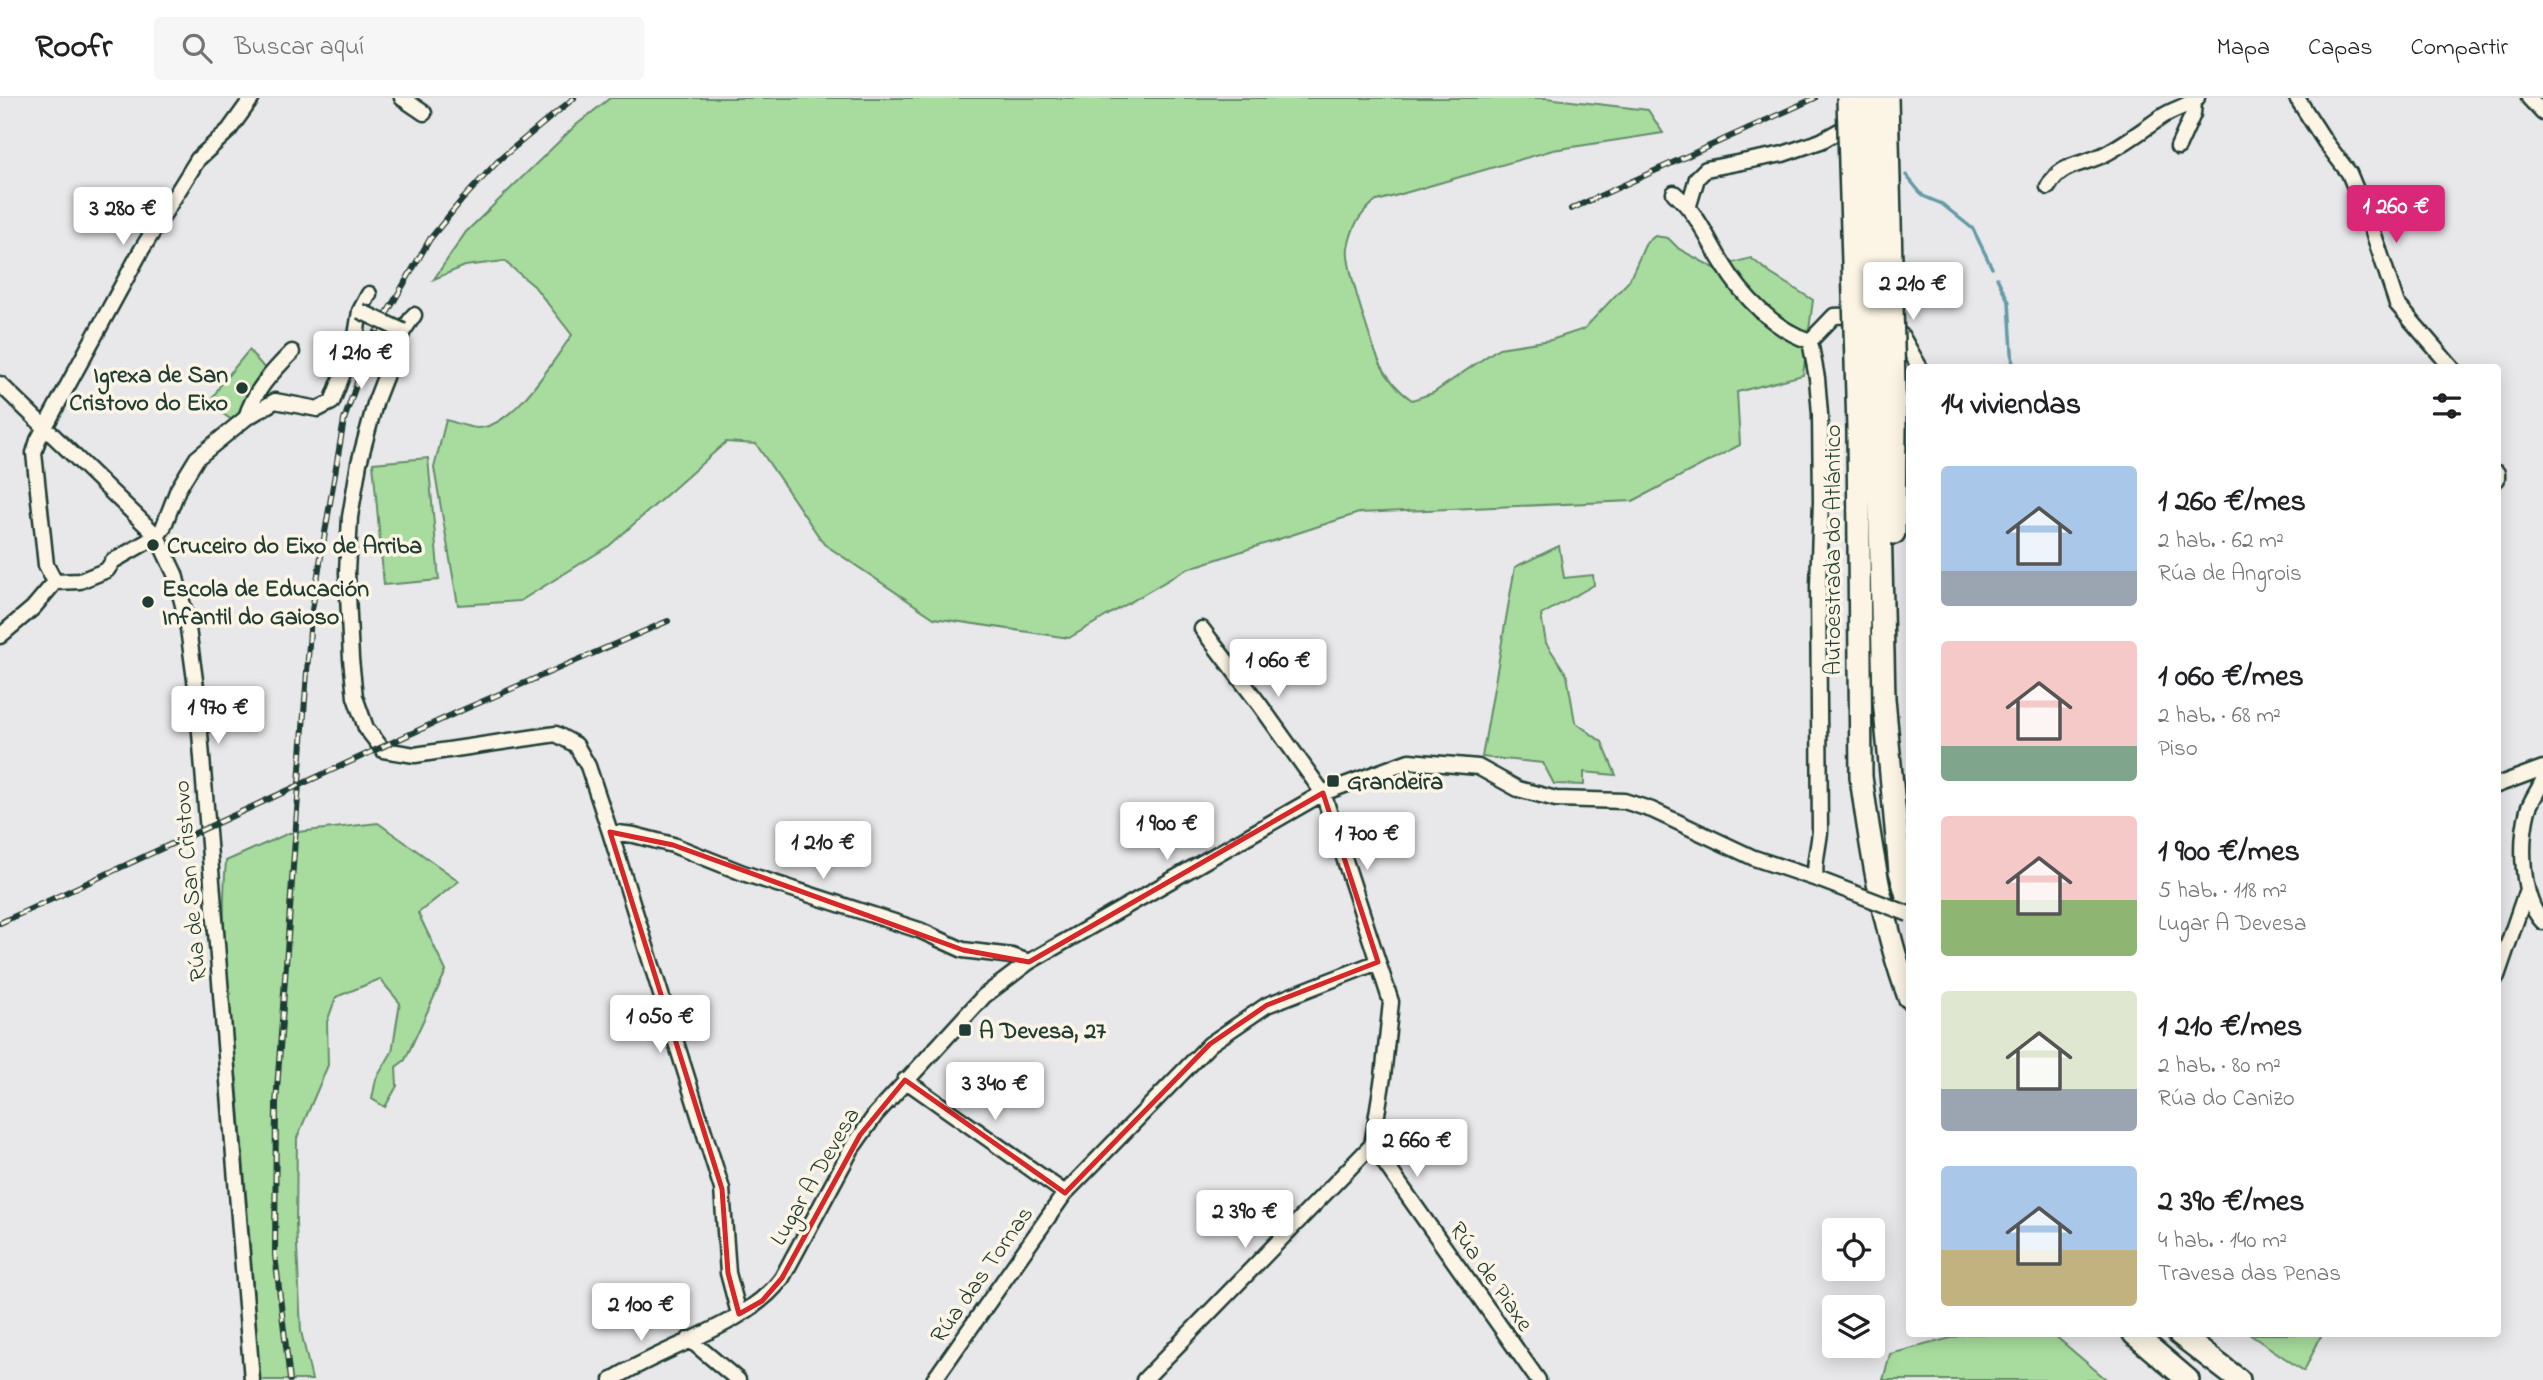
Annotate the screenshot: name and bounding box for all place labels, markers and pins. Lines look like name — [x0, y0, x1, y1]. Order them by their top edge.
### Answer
pin: 1 260 € — [2331, 186, 2461, 245]
pin: 3 280 € — [58, 188, 188, 247]
pin: 2 210 € — [1848, 262, 1978, 322]
pin: 1 210 € — [296, 331, 426, 391]
place label: Igrexa de San Cristovo do Eixo — [69, 359, 228, 422]
marker: Igrexa de San Cristovo do Eixo — [234, 380, 250, 396]
place label: Cruceiro do Eixo de Arriba — [167, 530, 422, 565]
marker: Cruceiro do Eixo de Arriba — [145, 537, 161, 553]
place label: Escola de Educación Infantil do Gaioso — [162, 573, 369, 636]
marker: Escola de Educación Infantil do Gaioso — [140, 594, 156, 610]
pin: 1 060 € — [1213, 640, 1343, 699]
pin: 1 970 € — [153, 686, 283, 746]
place label: Grandeira — [1347, 766, 1443, 801]
marker: Grandeira — [1325, 773, 1341, 789]
pin: 1 900 € — [1102, 802, 1232, 862]
pin: 1 700 € — [1302, 812, 1432, 872]
pin: 1 210 € — [758, 822, 888, 881]
pin: 1 050 € — [595, 996, 725, 1055]
place label: A Devesa, 27 — [979, 1015, 1107, 1050]
marker: A Devesa, 27 — [957, 1022, 973, 1038]
pin: 3 340 € — [930, 1062, 1060, 1122]
pin: 2 660 € — [1352, 1119, 1482, 1179]
pin: 2 390 € — [1180, 1190, 1310, 1250]
pin: 2 100 € — [576, 1284, 706, 1343]

